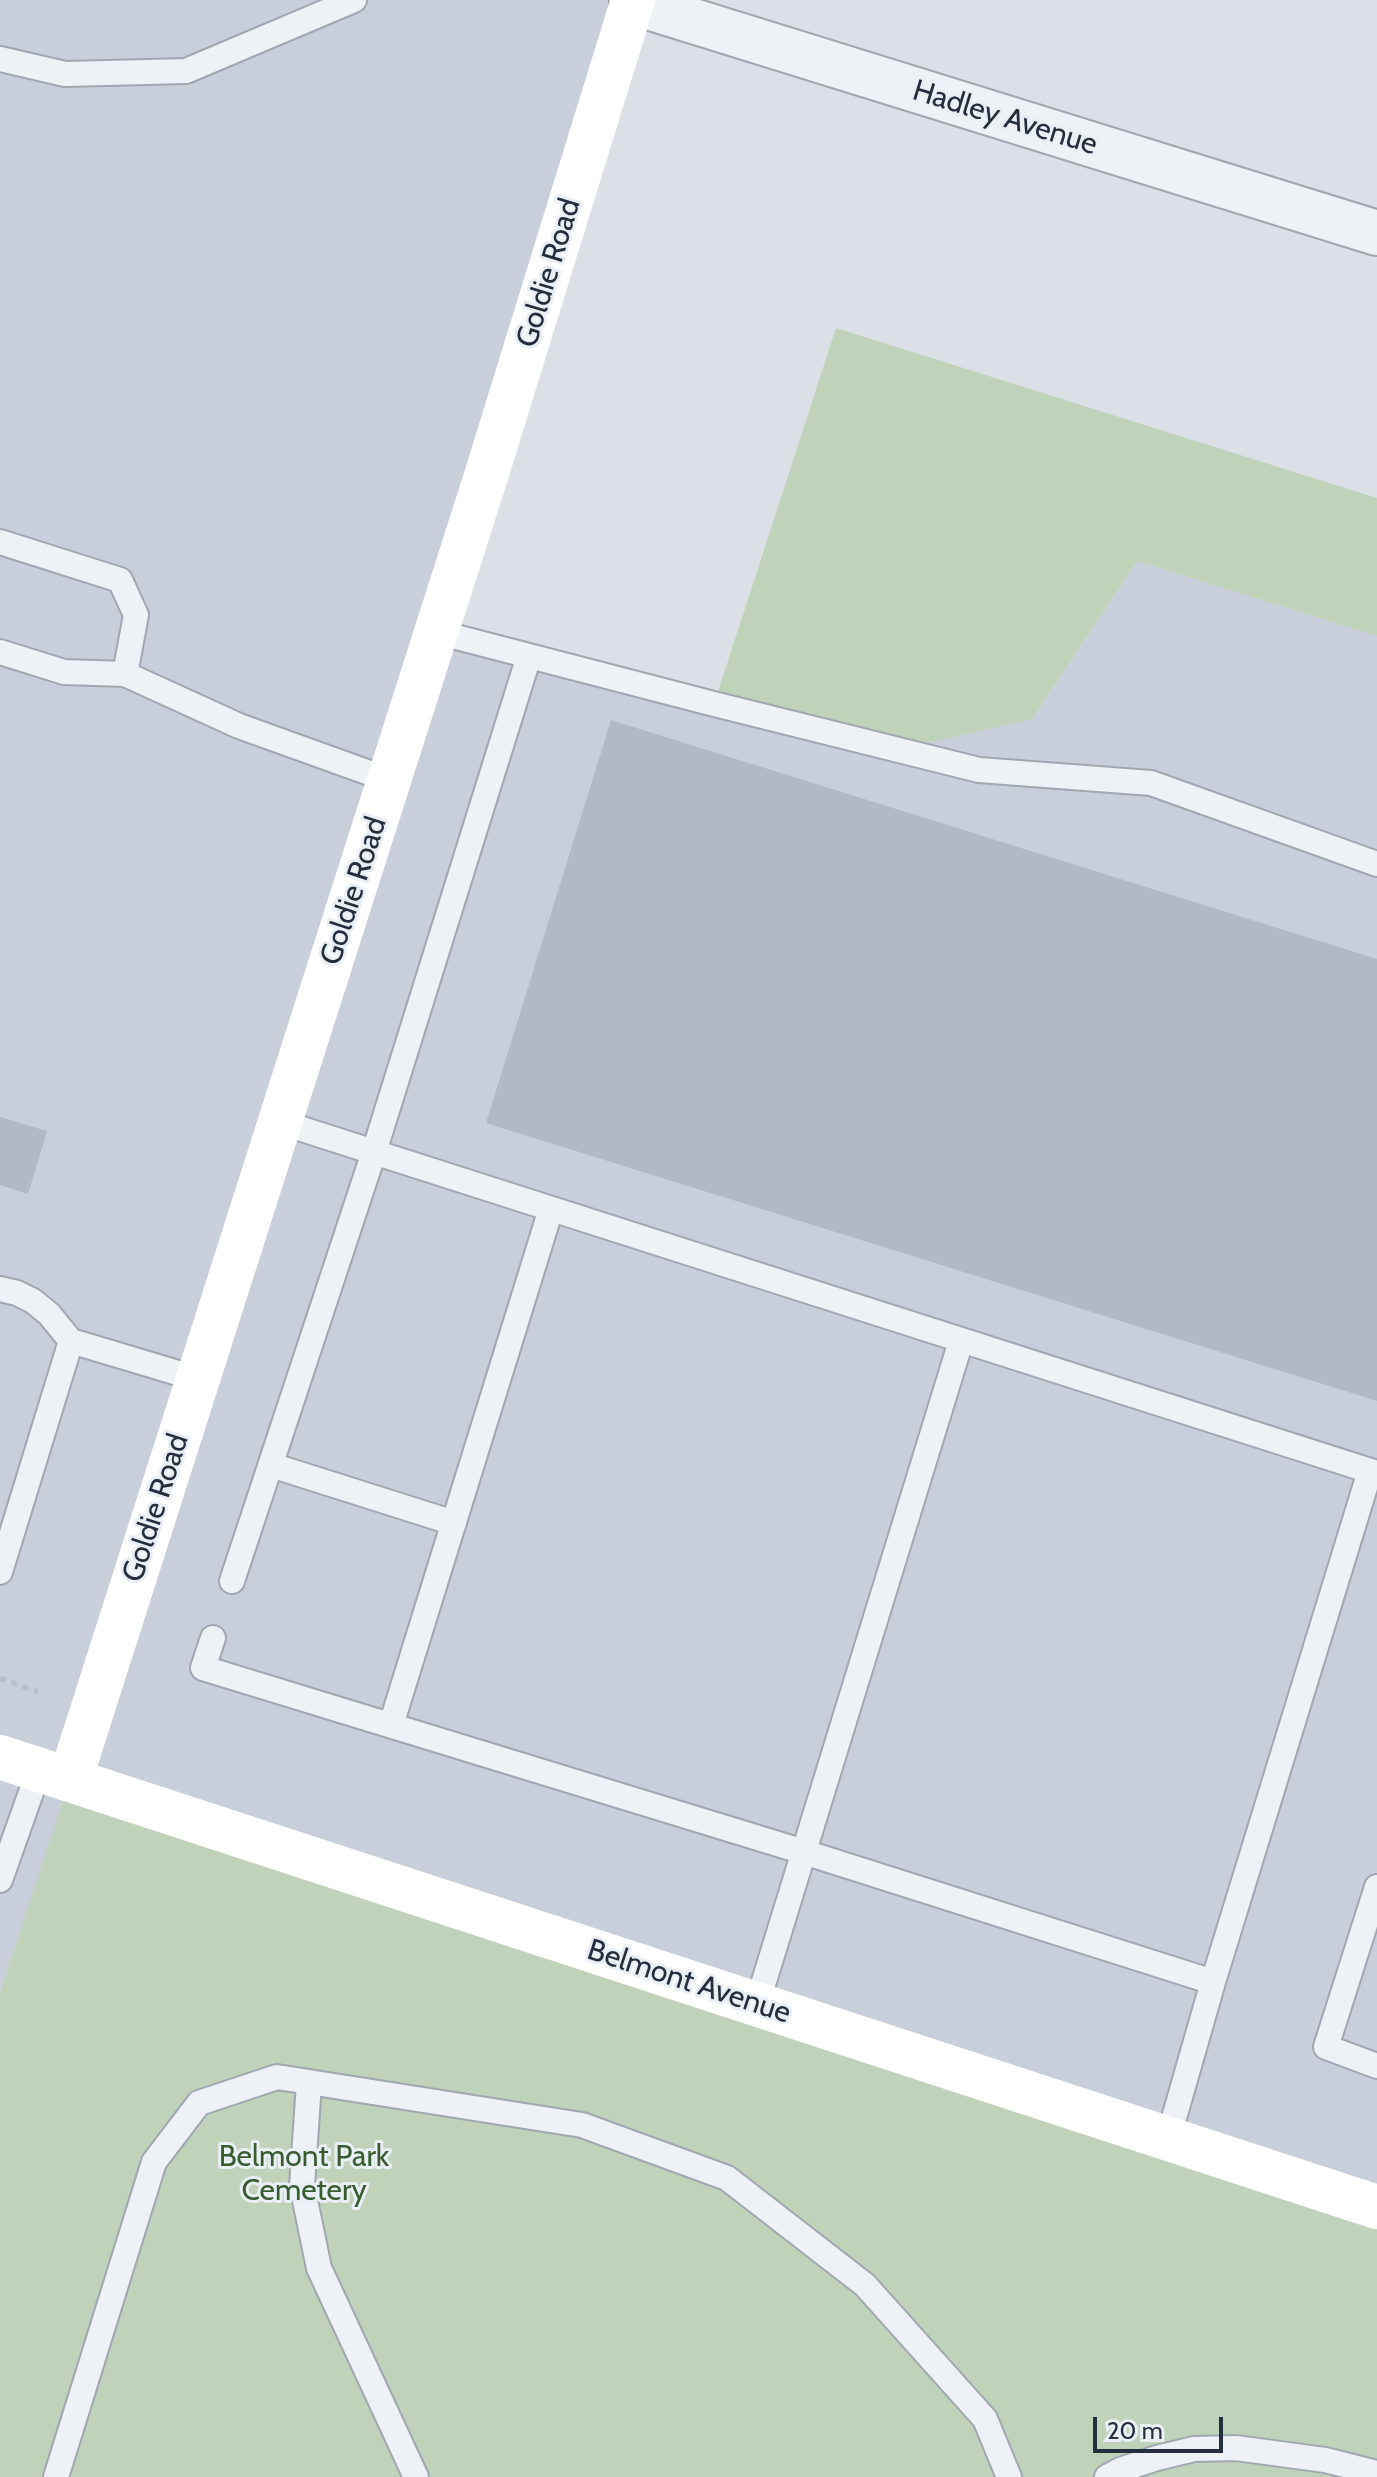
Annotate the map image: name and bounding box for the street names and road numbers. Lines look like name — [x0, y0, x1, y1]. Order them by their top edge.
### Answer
street label: Hadley Avenue — [908, 73, 1102, 163]
street label: Goldie Road — [509, 194, 589, 352]
street label: Goldie Road — [313, 812, 395, 970]
street label: Goldie Road — [115, 1429, 197, 1587]
street label: Belmont Avenue — [583, 1932, 795, 2032]

